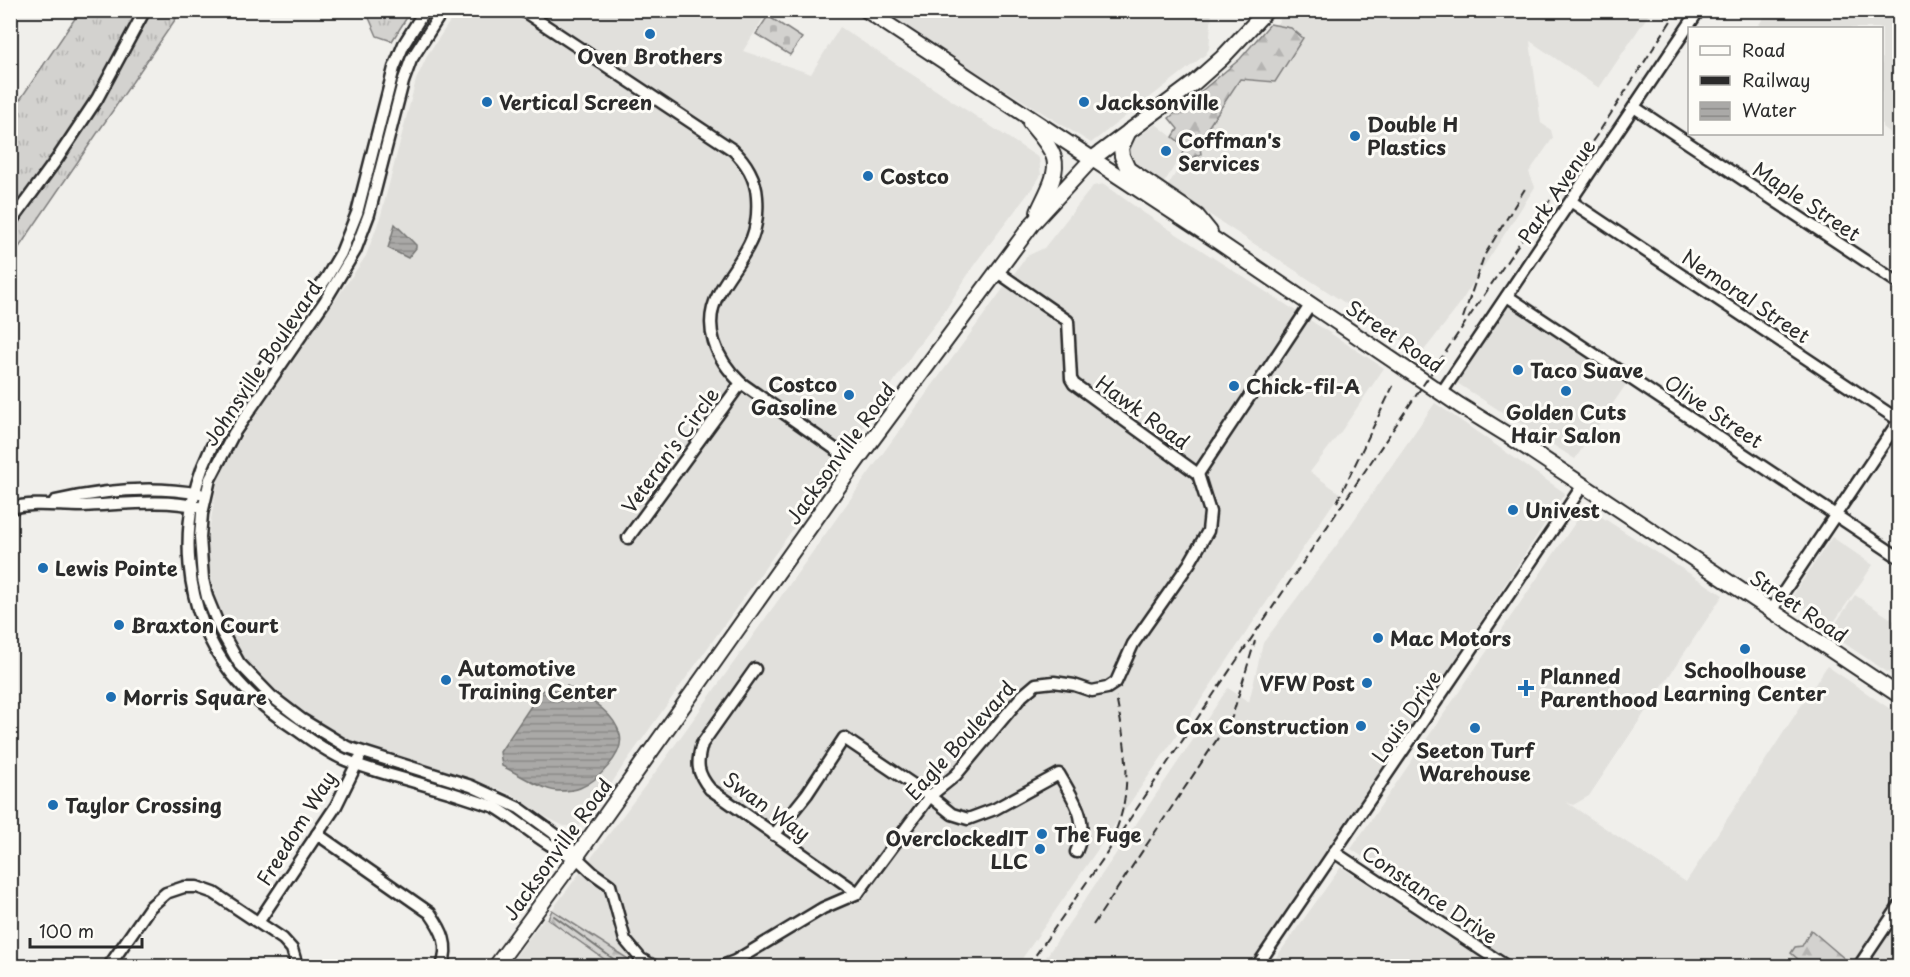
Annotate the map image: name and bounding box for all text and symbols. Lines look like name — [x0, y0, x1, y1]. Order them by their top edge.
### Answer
marker: Oven Brothers — [643, 27, 657, 41]
legend — [1688, 27, 1883, 135]
text: Road — [1742, 36, 1786, 63]
place label: Oven Brothers — [577, 41, 723, 71]
text: Railway — [1742, 66, 1810, 93]
place label: Vertical Screen — [499, 87, 652, 117]
place label: Jacksonville — [1096, 87, 1219, 117]
marker: Vertical Screen — [480, 95, 494, 109]
marker: Jacksonville — [1077, 95, 1091, 109]
text: Water — [1742, 96, 1797, 123]
place label: Double H Plastics — [1367, 109, 1458, 162]
place label: Coffman's Services — [1178, 125, 1282, 178]
marker: Double H Plastics — [1348, 129, 1362, 143]
street label: Park Avenue — [1510, 133, 1602, 249]
marker: Coffman's Services — [1159, 144, 1173, 158]
street label: Maple Street — [1747, 154, 1867, 248]
place label: Costco — [880, 161, 949, 191]
marker: Costco — [861, 169, 875, 183]
street label: Nemoral Street — [1676, 242, 1816, 350]
street label: Johnsville Boulevard — [195, 274, 329, 452]
street label: Street Road — [1340, 292, 1450, 380]
place label: Taco Suave — [1530, 355, 1643, 385]
marker: Taco Suave — [1511, 363, 1525, 377]
street label: Olive Street — [1659, 367, 1769, 455]
street label: Hawk Road — [1090, 368, 1196, 456]
place label: Costco Gasoline — [751, 369, 837, 422]
place label: Chick-fil-A — [1246, 371, 1360, 401]
street label: Jacksonville Road — [778, 376, 902, 530]
marker: Chick-fil-A — [1227, 379, 1241, 393]
street label: Veteran's Circle — [614, 381, 726, 519]
marker: Golden Cuts Hair Salon — [1559, 384, 1573, 398]
marker: Costco Gasoline — [842, 388, 856, 402]
place label: Golden Cuts Hair Salon — [1506, 397, 1627, 450]
place label: Univest — [1525, 495, 1600, 525]
marker: Univest — [1506, 503, 1520, 517]
place label: Lewis Pointe — [55, 553, 178, 583]
marker: Lewis Pointe — [36, 561, 50, 575]
street label: Street Road — [1744, 562, 1854, 650]
place label: Braxton Court — [131, 610, 279, 640]
marker: Braxton Court — [112, 618, 126, 632]
place label: Mac Motors — [1390, 623, 1511, 653]
marker: Mac Motors — [1371, 631, 1385, 645]
marker: Schoolhouse Learning Center — [1738, 642, 1752, 656]
place label: Automotive Training Center — [458, 653, 618, 706]
place label: Schoolhouse Learning Center — [1664, 655, 1827, 708]
place label: Planned Parenthood — [1540, 661, 1658, 714]
street label: Louis Drive — [1364, 664, 1448, 768]
place label: VFW Post — [1260, 668, 1355, 698]
marker: Automotive Training Center — [439, 673, 453, 687]
street label: Eagle Boulevard — [898, 673, 1022, 807]
marker: VFW Post — [1360, 676, 1374, 690]
marker: Planned Parenthood — [1517, 679, 1535, 697]
place label: Morris Square — [123, 682, 267, 712]
marker: Morris Square — [104, 690, 118, 704]
place label: Cox Construction — [1176, 711, 1349, 741]
marker: Cox Construction — [1354, 719, 1368, 733]
marker: Seeton Turf Warehouse — [1468, 721, 1482, 735]
place label: Seeton Turf Warehouse — [1416, 735, 1535, 788]
street label: Swan Way — [717, 764, 817, 848]
street label: Freedom Way — [249, 765, 343, 891]
street label: Jacksonville Road — [495, 772, 619, 926]
place label: Taylor Crossing — [65, 790, 222, 820]
marker: Taylor Crossing — [46, 798, 60, 812]
place label: The Fuge — [1054, 819, 1142, 849]
place label: OverclockedIT LLC — [885, 823, 1028, 876]
marker: The Fuge — [1035, 827, 1049, 841]
street label: Constance Drive — [1356, 837, 1504, 951]
marker: OverclockedIT LLC — [1033, 842, 1047, 856]
scale bar — [30, 911, 142, 949]
text: 100 m — [39, 917, 94, 944]

